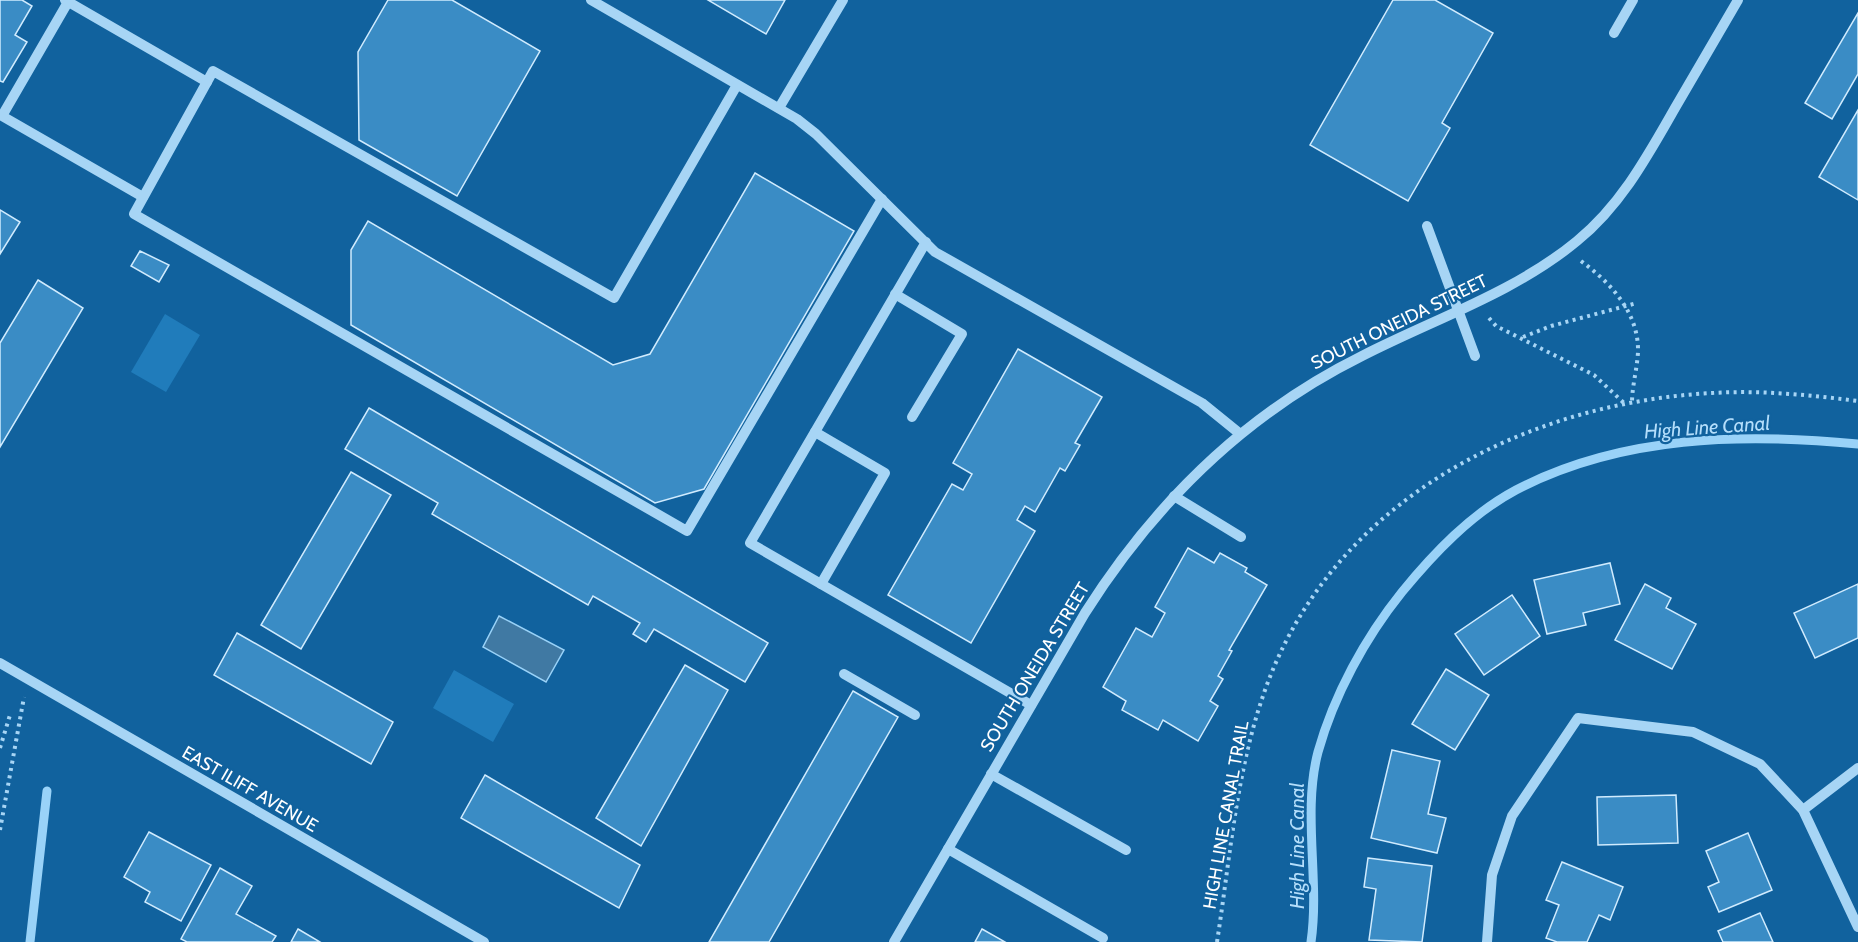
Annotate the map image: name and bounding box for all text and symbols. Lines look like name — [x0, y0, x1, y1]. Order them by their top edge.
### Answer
street label: SOUTH ONEIDA STREET — [1307, 270, 1491, 374]
water label: High Line Canal — [1643, 411, 1771, 443]
street label: SOUTH ONEIDA STREET — [976, 578, 1094, 756]
street label: HIGH LINE CANAL TRAIL — [1199, 719, 1253, 911]
street label: EAST ILIFF AVENUE — [178, 741, 322, 837]
water label: High Line Canal — [1285, 783, 1309, 909]

